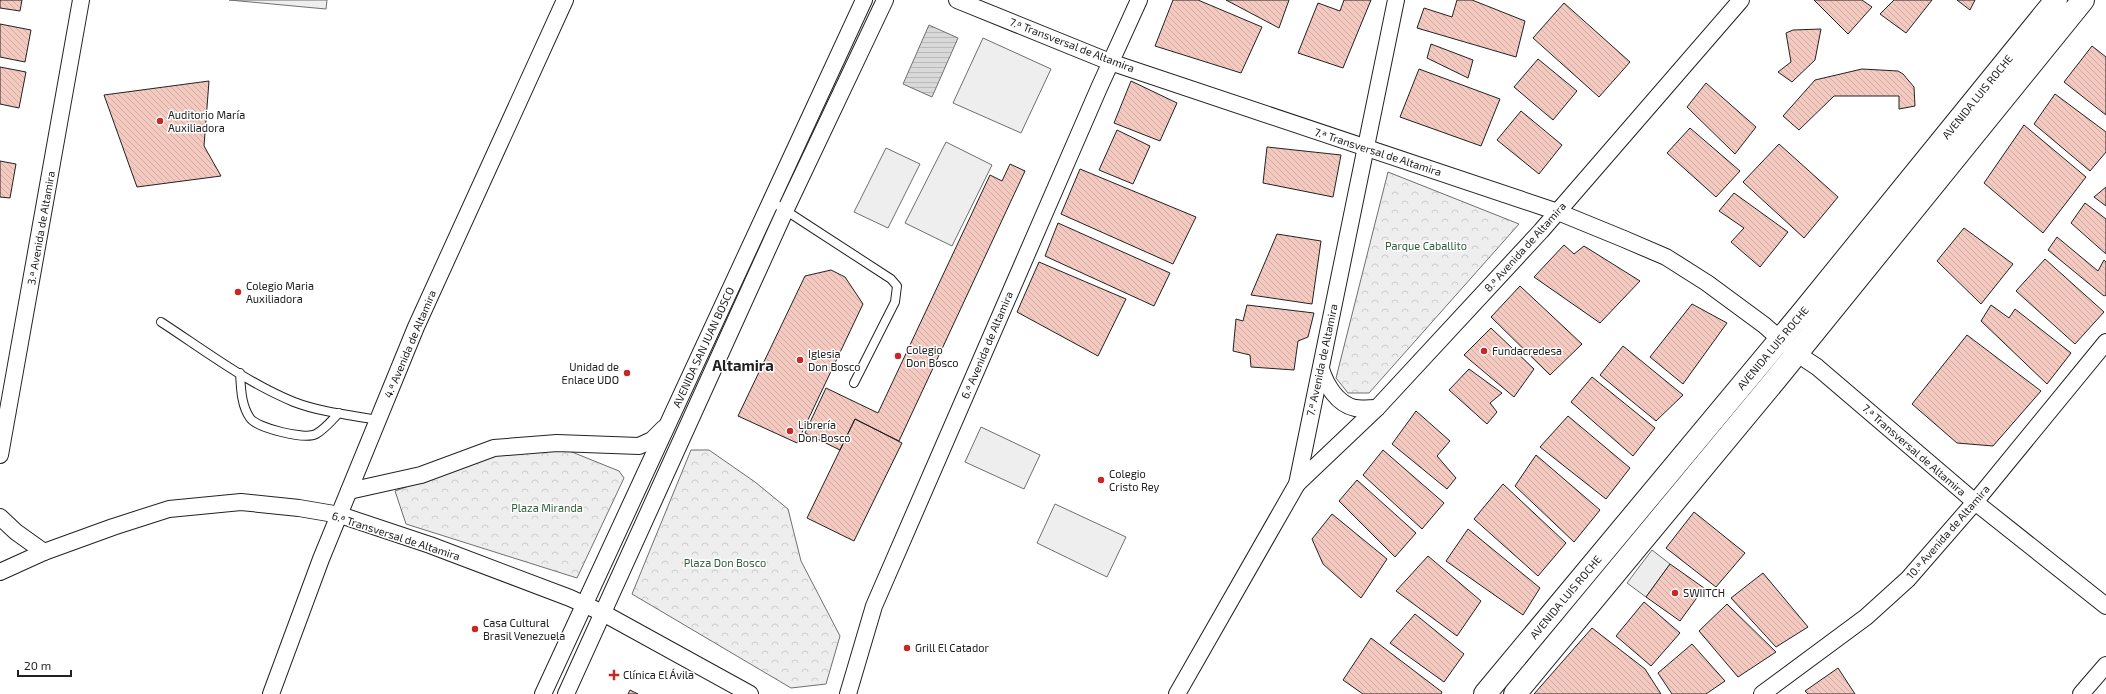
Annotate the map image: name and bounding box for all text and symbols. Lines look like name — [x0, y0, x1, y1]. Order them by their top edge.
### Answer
street label: 7.ª Transversal de Altamira — [1008, 15, 1137, 74]
street label: AVENIDA LUIS ROCHE — [1939, 52, 2015, 141]
place label: Auditorio María Auxiliadora — [168, 108, 245, 134]
marker: Auditorio María Auxiliadora — [155, 116, 165, 126]
street label: 7.ª Transversal de Altamira — [1313, 125, 1443, 178]
street label: 3.ª Avenida de Altamira — [24, 170, 57, 286]
street label: 8.ª Avenida de Altamira — [1481, 199, 1568, 294]
park label: Parque Caballito — [1385, 239, 1467, 252]
place label: Colegio Maria Auxiliadora — [246, 279, 314, 305]
street label: AVENIDA SAN JUAN BOSCO — [669, 285, 736, 409]
marker: Colegio Maria Auxiliadora — [233, 287, 243, 297]
street label: 4.ª Avenida de Altamira — [381, 288, 438, 400]
street label: 6.ª Avenida de Altamira — [958, 289, 1015, 401]
street label: 7.ª Avenida de Altamira — [1303, 303, 1340, 417]
street label: AVENIDA LUIS ROCHE — [1734, 303, 1811, 392]
place label: Colegio Don Bosco — [906, 343, 959, 369]
place label: Fundacredesa — [1492, 344, 1562, 357]
marker: Fundacredesa — [1479, 346, 1489, 356]
place label: Iglesia Don Bosco — [808, 347, 861, 373]
marker: Colegio Don Bosco — [893, 351, 903, 361]
marker: Iglesia Don Bosco — [795, 355, 805, 365]
district label: Altamira — [712, 356, 774, 374]
place label: Unidad de Enlace UDO — [562, 360, 619, 386]
marker: Unidad de Enlace UDO — [622, 368, 632, 378]
street label: 7.ª Transversal de Altamira — [1860, 401, 1969, 498]
place label: Librería Don Bosco — [798, 418, 851, 444]
marker: Librería Don Bosco — [785, 426, 795, 436]
place label: Colegio Cristo Rey — [1109, 467, 1160, 493]
marker: Colegio Cristo Rey — [1096, 475, 1106, 485]
street label: 10.ª Avenida de Altamira — [1903, 482, 1992, 581]
park label: Plaza Miranda — [511, 501, 583, 514]
street label: 6.ª Transversal de Altamira — [330, 509, 462, 562]
street label: AVENIDA LUIS ROCHE — [1527, 552, 1604, 641]
park label: Plaza Don Bosco — [684, 556, 766, 569]
place label: SWIITCH — [1683, 586, 1725, 599]
marker: SWIITCH — [1670, 588, 1680, 598]
place label: Casa Cultural Brasil Venezuela — [483, 616, 565, 642]
marker: Casa Cultural Brasil Venezuela — [470, 624, 480, 634]
place label: Grill El Catador — [915, 641, 989, 654]
marker: Grill El Catador — [902, 643, 912, 653]
scale bar — [18, 652, 71, 678]
text: 20 m — [24, 658, 51, 672]
place label: Clínica El Ávila — [623, 668, 694, 681]
marker: Clínica El Ávila — [608, 669, 620, 681]

